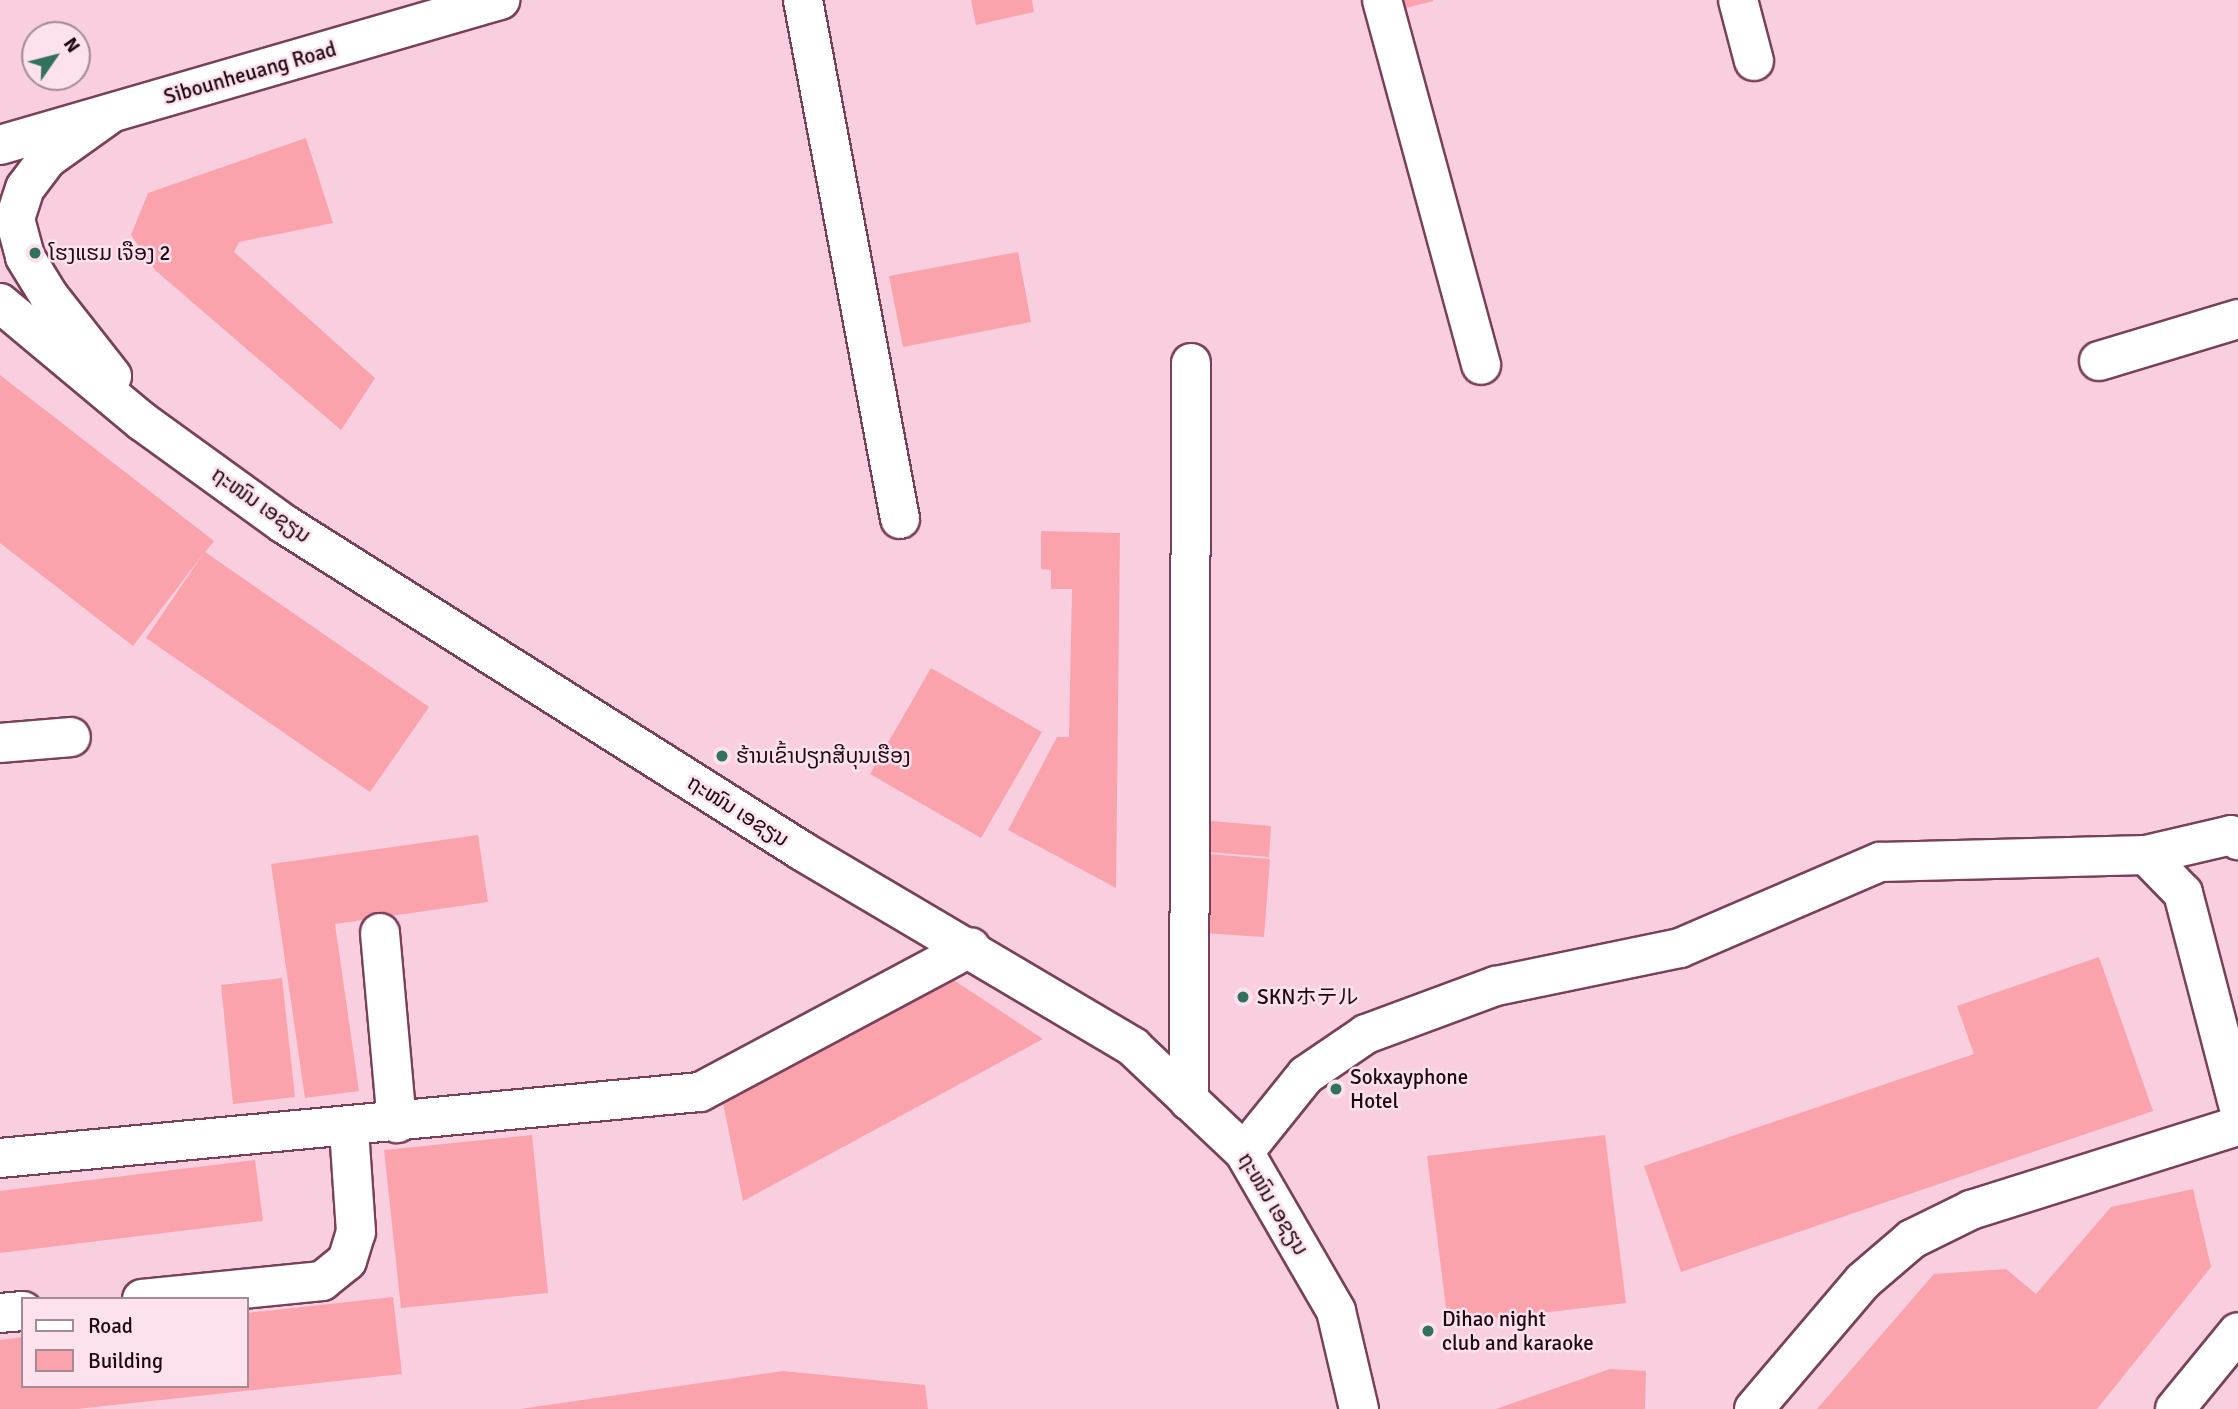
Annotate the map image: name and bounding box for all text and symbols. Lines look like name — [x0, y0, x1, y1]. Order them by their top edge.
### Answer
north arrow — [21, 21, 91, 91]
text: N — [58, 33, 85, 57]
street label: Sibounheuang Road — [161, 36, 339, 110]
place label: ໂຮງແຮມ ເຈືອງ 2 — [49, 240, 171, 266]
marker: ໂຮງແຮມ ເຈືອງ 2 — [27, 245, 43, 261]
street label: ຖະໜົນ ເອຊຽນ — [207, 462, 315, 548]
place label: ຮ້ານເຂົ້າປຽກສີບຸນເຮືອງ — [736, 743, 911, 769]
marker: ຮ້ານເຂົ້າປຽກສີບຸນເຮືອງ — [714, 748, 730, 764]
street label: ຖະໜົນ ເອຊຽນ — [682, 770, 794, 852]
place label: SKNホテル — [1257, 984, 1358, 1010]
marker: SKNホテル — [1235, 989, 1251, 1005]
place label: Sokxayphone Hotel — [1350, 1064, 1468, 1114]
marker: Sokxayphone Hotel — [1328, 1081, 1344, 1097]
street label: ຖະໜົນ ເອຊຽນ — [1232, 1148, 1314, 1260]
legend — [21, 1297, 248, 1388]
place label: Dihao night club and karaoke — [1442, 1306, 1594, 1356]
text: Road — [88, 1313, 133, 1339]
marker: Dihao night club and karaoke — [1420, 1323, 1436, 1339]
text: Building — [88, 1348, 163, 1374]

